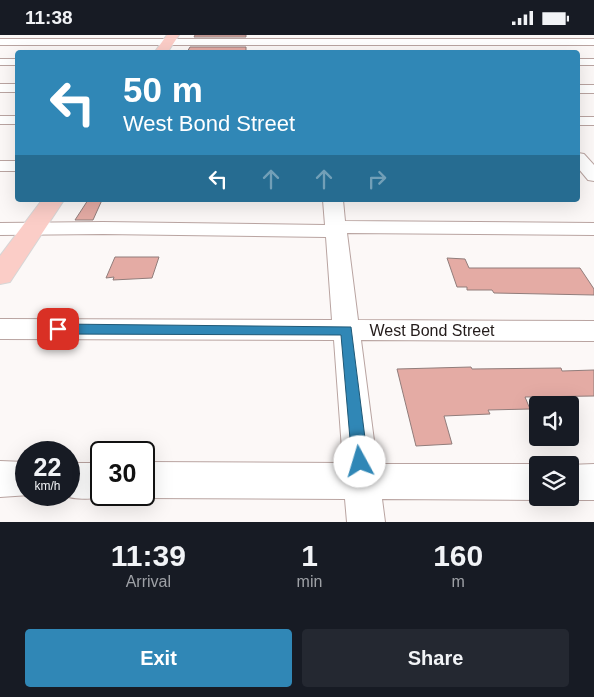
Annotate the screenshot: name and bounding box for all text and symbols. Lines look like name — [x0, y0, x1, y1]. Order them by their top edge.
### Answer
text: 11:38 — [25, 7, 73, 28]
icon: left — [40, 70, 105, 135]
text: 50 m — [123, 70, 203, 109]
text: West Bond Street — [123, 111, 295, 136]
icon: left — [204, 165, 232, 193]
icon: ahead — [257, 165, 285, 193]
icon: ahead — [310, 165, 338, 193]
icon: right — [363, 165, 391, 193]
pin — [37, 308, 79, 350]
icon: arrive — [44, 315, 72, 343]
street label: West Bond Street — [369, 322, 495, 339]
map controls — [529, 396, 579, 506]
button: sound — [529, 396, 579, 446]
position arrow — [333, 435, 385, 487]
speed limit sign: 30 — [90, 441, 155, 506]
text: 22 — [34, 453, 61, 481]
button: layers — [529, 456, 579, 506]
text: km/h — [34, 479, 61, 493]
text: 11:39 — [111, 539, 186, 572]
text: 1 — [301, 539, 318, 572]
text: 160 — [433, 539, 483, 572]
text: Arrival — [126, 573, 171, 590]
text: min — [297, 573, 322, 590]
text: m — [452, 573, 465, 590]
button: Exit — [25, 629, 292, 687]
button: Share — [302, 629, 569, 687]

